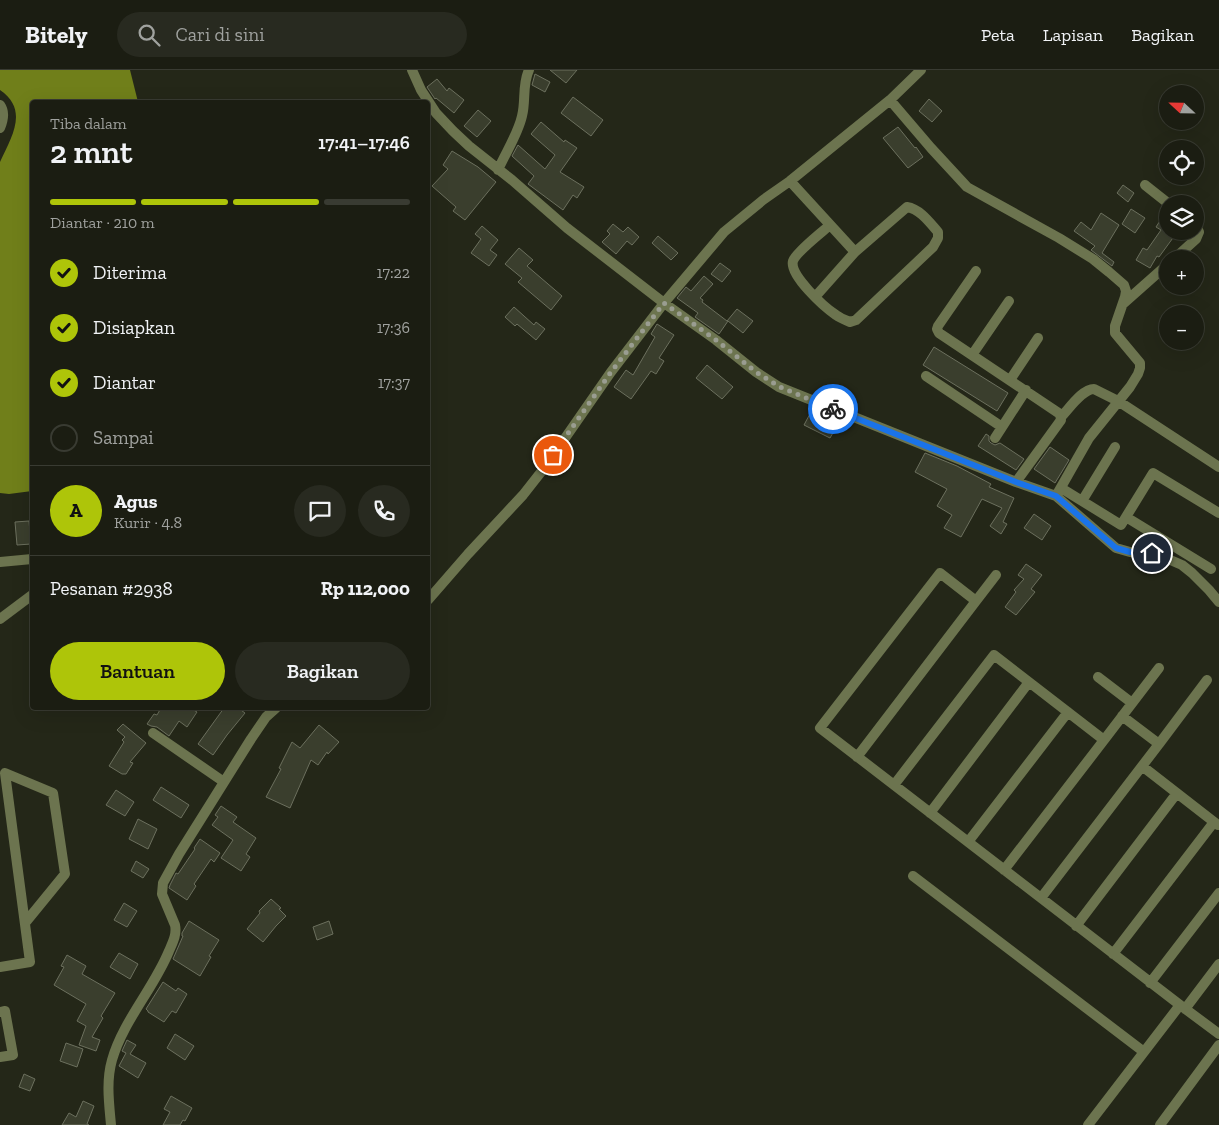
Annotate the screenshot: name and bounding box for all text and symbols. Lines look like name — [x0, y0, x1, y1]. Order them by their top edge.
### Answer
search box — [117, 12, 467, 57]
text: Bitely — [25, 20, 87, 49]
icon: search — [135, 21, 163, 49]
text: Cari di sini — [175, 23, 264, 46]
text: Peta — [981, 24, 1015, 46]
text: Lapisan — [1043, 24, 1103, 46]
text: Bagikan — [1131, 24, 1194, 46]
north arrow — [1159, 85, 1204, 130]
map controls — [1159, 85, 1204, 350]
text: Tiba dalam — [50, 114, 127, 133]
text: 17:41–17:46 — [318, 131, 410, 154]
text: 2 mnt — [50, 133, 132, 171]
button: locate — [1159, 140, 1204, 185]
button: layers — [1159, 195, 1204, 240]
text: Diantar · 210 m — [50, 213, 155, 232]
button: + — [1159, 250, 1204, 295]
icon: check — [50, 259, 78, 287]
text: Diterima — [93, 261, 167, 284]
text: 17:22 — [377, 263, 410, 282]
button: − — [1159, 305, 1204, 350]
icon: check — [50, 314, 78, 342]
text: Disiapkan — [93, 316, 175, 339]
text: 17:36 — [377, 318, 410, 337]
icon: check — [50, 369, 78, 397]
text: Diantar — [93, 371, 156, 394]
text: 17:37 — [378, 373, 410, 392]
courier — [808, 384, 858, 434]
icon: bike — [819, 395, 847, 423]
text: Sampai — [93, 426, 154, 449]
pin — [532, 434, 574, 476]
icon: bag — [539, 441, 567, 469]
button: chat — [294, 485, 346, 537]
button: phone — [358, 485, 410, 537]
text: Agus — [114, 490, 157, 513]
text: A — [69, 499, 83, 522]
text: Kurir · 4.8 — [114, 513, 182, 532]
pin — [1131, 532, 1173, 574]
icon: home — [1138, 539, 1166, 567]
text: Pesanan #2938 — [50, 577, 173, 600]
text: Rp 112,000 — [321, 577, 410, 600]
button: Bantuan — [50, 642, 225, 700]
button: Bagikan — [235, 642, 410, 700]

